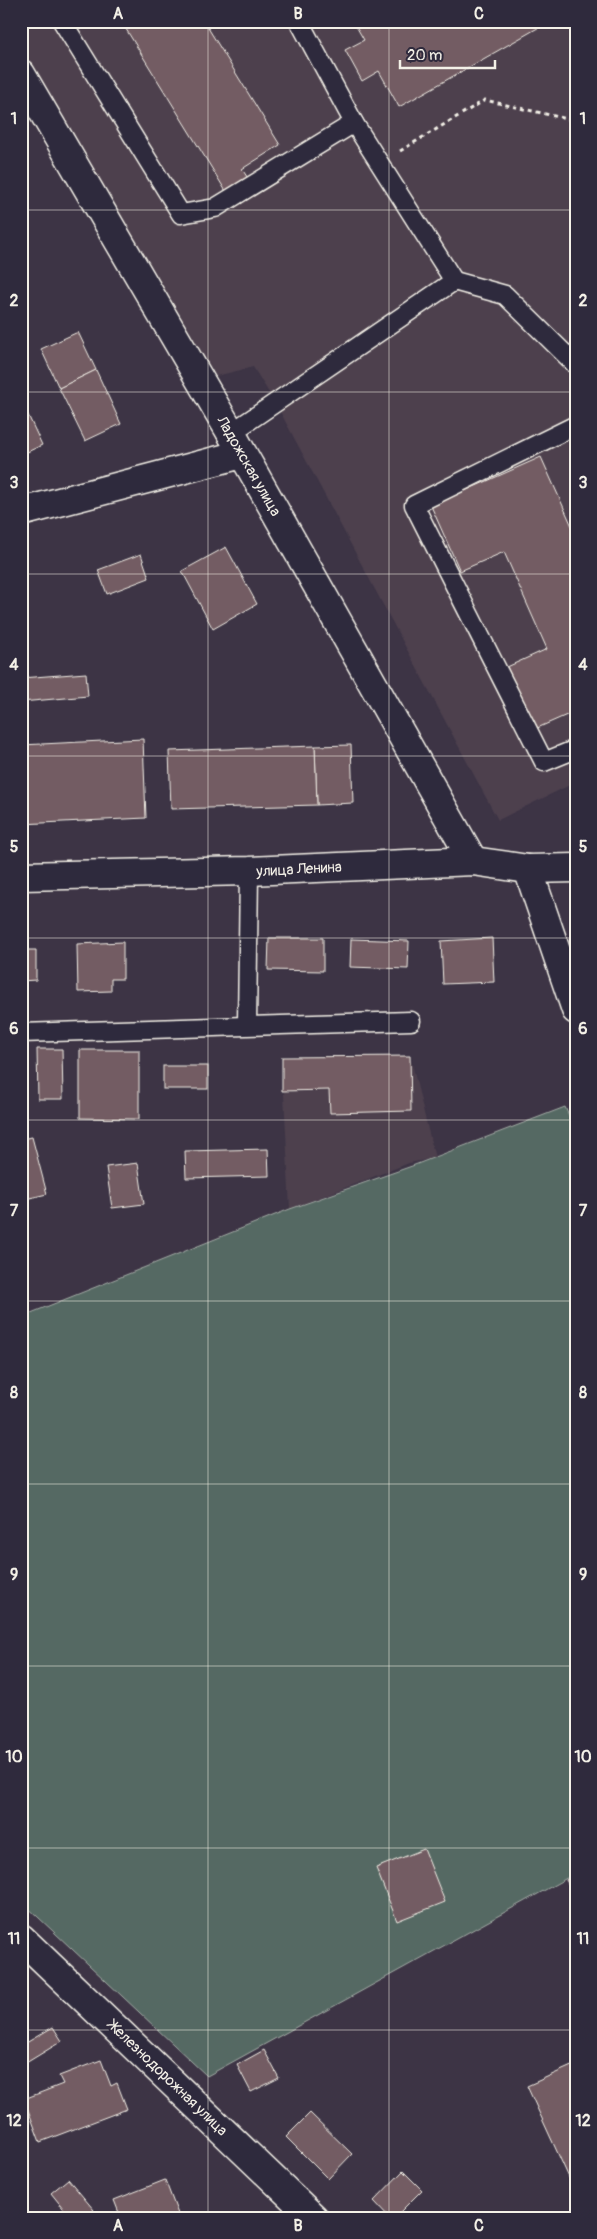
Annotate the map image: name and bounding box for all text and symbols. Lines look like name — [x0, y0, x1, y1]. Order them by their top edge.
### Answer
text: A — [113, 4, 124, 24]
text: B — [293, 4, 303, 24]
text: C — [474, 4, 484, 24]
scale bar — [400, 38, 494, 70]
text: 20 m — [407, 46, 442, 65]
text: 1 — [11, 109, 17, 129]
text: 1 — [580, 109, 586, 129]
text: 2 — [10, 291, 19, 311]
text: 2 — [579, 291, 588, 311]
street label: Ладожская улица — [212, 412, 285, 520]
text: 3 — [10, 473, 19, 493]
text: 3 — [579, 473, 588, 493]
text: 4 — [9, 655, 19, 675]
text: 4 — [578, 655, 588, 675]
text: 5 — [10, 837, 19, 857]
text: 5 — [579, 837, 588, 857]
street label: улица Ленина — [255, 858, 342, 881]
text: 6 — [9, 1019, 19, 1039]
text: 6 — [578, 1019, 588, 1039]
text: 7 — [10, 1201, 19, 1221]
text: 7 — [579, 1201, 588, 1221]
text: 8 — [10, 1383, 18, 1403]
text: 8 — [579, 1383, 587, 1403]
text: 9 — [10, 1565, 18, 1585]
text: 9 — [579, 1565, 587, 1585]
text: 10 — [5, 1747, 23, 1767]
text: 10 — [574, 1747, 592, 1767]
text: 11 — [8, 1929, 20, 1949]
text: 11 — [577, 1929, 589, 1949]
street label: Железнодорожная улица — [103, 2015, 231, 2140]
text: 12 — [6, 2111, 22, 2131]
text: 12 — [575, 2111, 591, 2131]
text: A — [113, 2216, 124, 2236]
text: B — [293, 2216, 303, 2236]
text: C — [474, 2216, 484, 2236]

